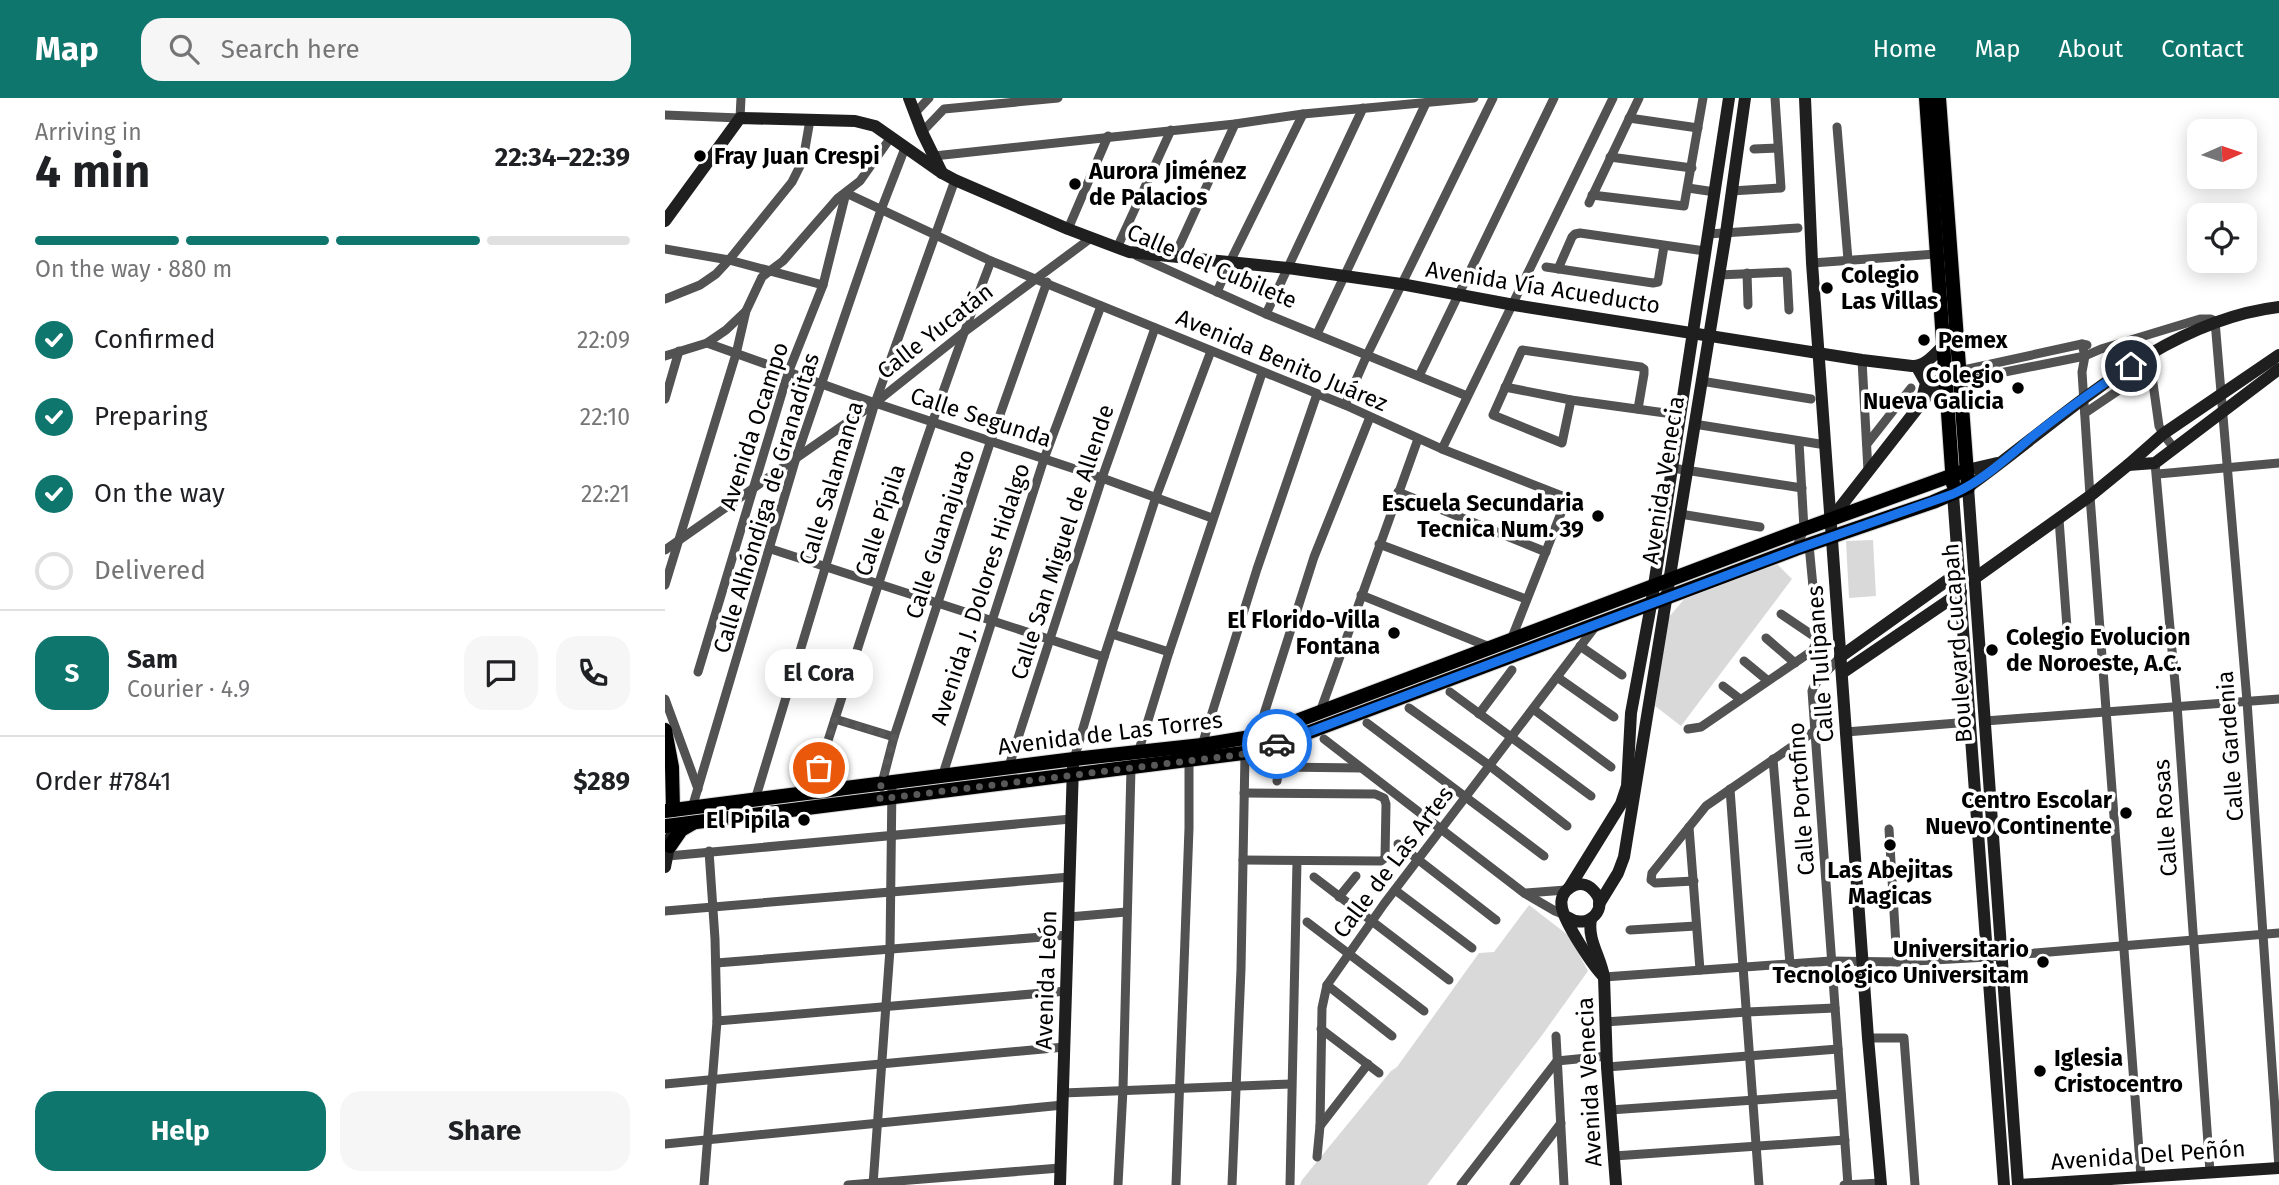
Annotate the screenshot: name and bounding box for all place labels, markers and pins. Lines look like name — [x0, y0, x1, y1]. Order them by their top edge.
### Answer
place label: Fray Juan Crespi — [714, 142, 880, 170]
marker: Fray Juan Crespi — [692, 148, 708, 164]
place label: Aurora Jiménez de Palacios — [1088, 157, 1247, 211]
marker: Aurora Jiménez de Palacios — [1067, 176, 1083, 192]
place label: Colegio Las Villas — [1841, 261, 1938, 315]
marker: Colegio Las Villas — [1819, 280, 1835, 296]
place label: Pemex — [1938, 326, 2008, 354]
marker: Pemex — [1916, 332, 1932, 348]
pin — [2101, 336, 2161, 396]
place label: Colegio Nueva Galicia — [1863, 361, 2004, 415]
marker: Colegio Nueva Galicia — [2010, 380, 2026, 396]
place label: Escuela Secundaria Tecnica Num. 39 — [1382, 489, 1584, 543]
marker: Escuela Secundaria Tecnica Num. 39 — [1590, 508, 1606, 524]
place label: El Florido-Villa Fontana — [1227, 606, 1380, 660]
place label: Colegio Evolucion de Noroeste, A.C. — [2006, 623, 2191, 677]
marker: El Florido-Villa Fontana — [1386, 625, 1402, 641]
marker: Colegio Evolucion de Noroeste, A.C. — [1984, 642, 2000, 658]
callout: El Cora — [765, 649, 873, 698]
pin — [789, 738, 849, 798]
place label: Centro Escolar Nuevo Continente — [1925, 786, 2113, 840]
marker: Centro Escolar Nuevo Continente — [2118, 805, 2134, 821]
place label: El Pipila — [706, 806, 790, 834]
marker: El Pipila — [796, 812, 812, 828]
marker: Las Abejitas Magicas — [1882, 837, 1898, 853]
place label: Las Abejitas Magicas — [1827, 856, 1953, 910]
place label: Universitario Tecnológico Universitam — [1772, 935, 2029, 989]
marker: Universitario Tecnológico Universitam — [2035, 954, 2051, 970]
place label: Iglesia Cristocentro — [2054, 1044, 2183, 1098]
marker: Iglesia Cristocentro — [2032, 1063, 2048, 1079]

